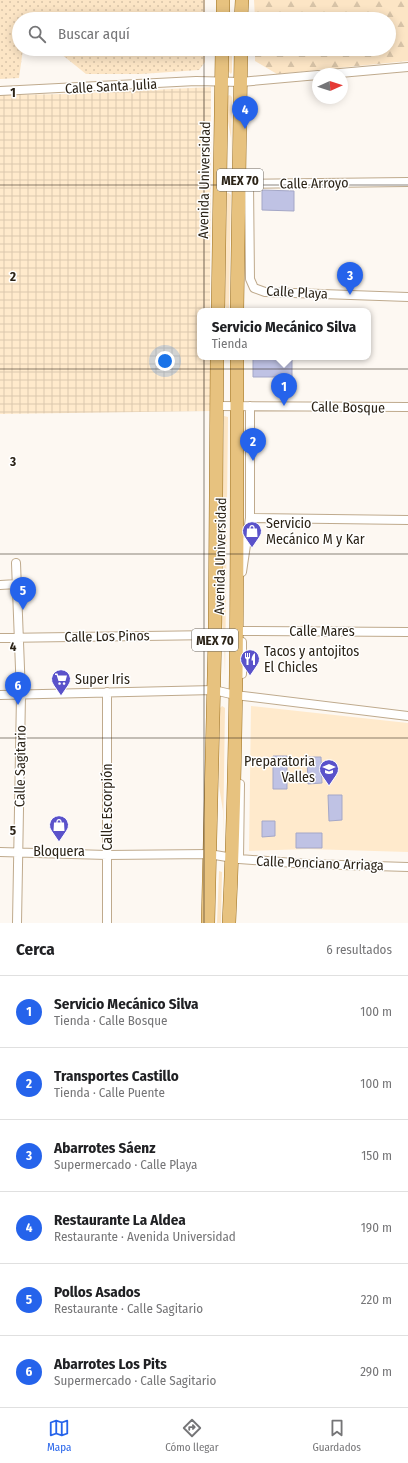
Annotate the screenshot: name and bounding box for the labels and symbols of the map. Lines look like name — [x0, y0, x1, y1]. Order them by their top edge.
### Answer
north arrow — [312, 68, 348, 104]
street label: Calle Santa Julia — [65, 76, 158, 97]
text: 1 — [10, 85, 16, 100]
pin: 4 — [232, 96, 258, 129]
street label: Avenida Universidad — [195, 121, 214, 239]
road number: MEX 70 — [217, 169, 263, 191]
street label: Calle Arroyo — [279, 174, 349, 193]
pin: 3 — [337, 262, 363, 295]
text: 2 — [9, 269, 16, 284]
street label: Calle Playa — [266, 282, 328, 303]
your location — [155, 351, 175, 371]
pin: 1 — [271, 373, 297, 406]
street label: Calle Bosque — [311, 398, 385, 417]
pin: 2 — [240, 428, 266, 461]
text: 3 — [9, 454, 16, 469]
street label: Avenida Universidad — [211, 497, 230, 615]
place label: Servicio Mecánico M y Kar — [266, 515, 365, 548]
shop icon: Servicio Mecánico M y Kar — [241, 520, 263, 548]
pin: 5 — [10, 577, 36, 610]
street label: Calle Mares — [289, 623, 355, 640]
street label: Calle Los Pinos — [64, 627, 150, 646]
road number: MEX 70 — [192, 629, 238, 651]
text: 4 — [10, 639, 17, 654]
place label: Tacos y antojitos El Chicles — [264, 643, 359, 676]
restaurant icon: Tacos y antojitos El Chicles — [239, 648, 261, 676]
supermarket icon: Super Iris — [50, 668, 72, 696]
place label: Super Iris — [75, 671, 130, 688]
pin: 6 — [5, 672, 31, 705]
street label: Calle Sagitario — [11, 725, 30, 807]
place label: Preparatoria Valles — [244, 753, 315, 786]
school or university icon: Preparatoria Valles — [318, 758, 340, 786]
street label: Calle Escorpión — [99, 763, 116, 851]
shop icon: Bloquera — [48, 814, 70, 842]
text: 5 — [10, 823, 16, 838]
place label: Bloquera — [33, 843, 85, 860]
street label: Calle Ponciano Arriaga — [256, 853, 384, 874]

